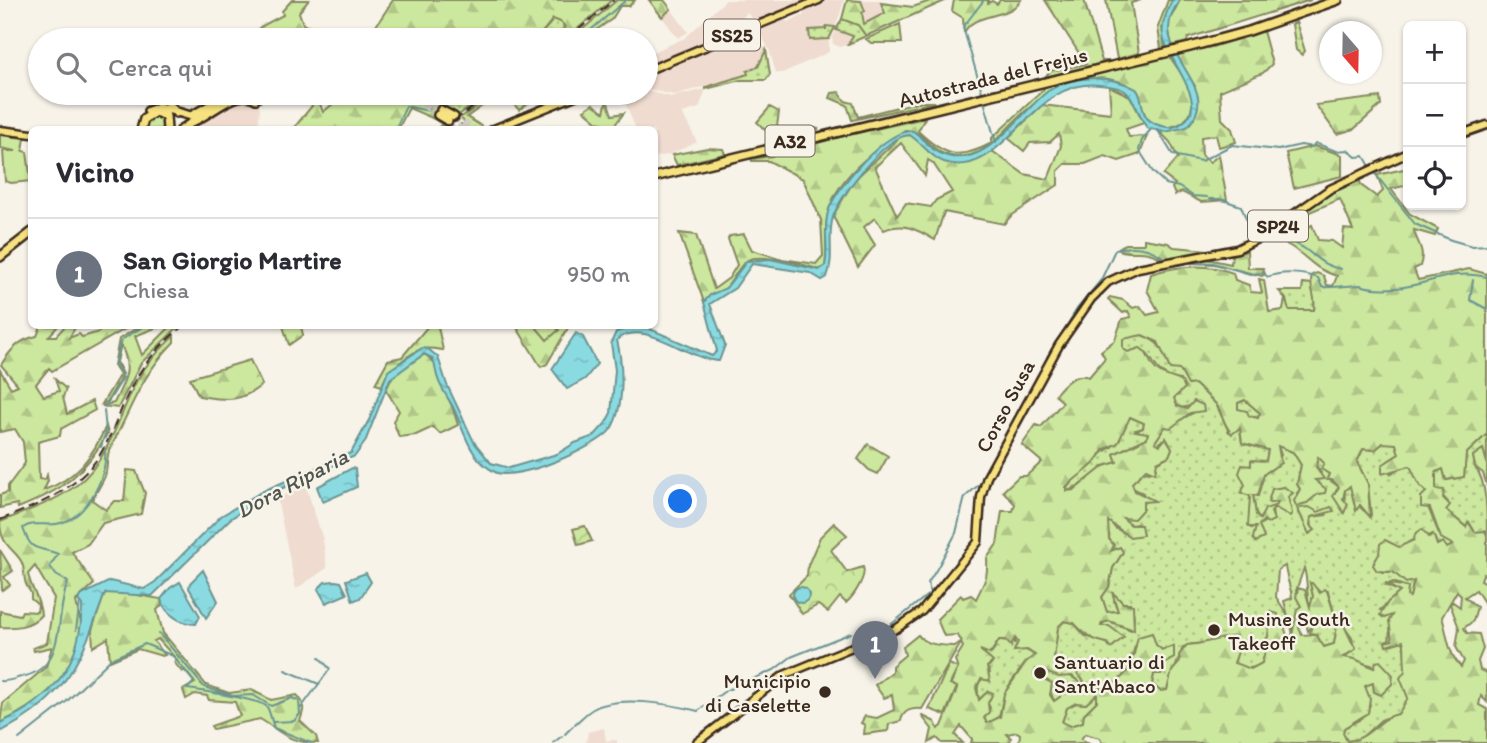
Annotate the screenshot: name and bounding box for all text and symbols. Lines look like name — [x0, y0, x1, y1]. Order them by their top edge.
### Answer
road number: SS25 — [704, 20, 760, 50]
north arrow — [1319, 21, 1382, 84]
map controls — [1403, 21, 1466, 210]
button: + — [1403, 21, 1466, 84]
search box — [28, 28, 658, 105]
street label: Autostrada del Frejus — [896, 41, 1090, 113]
icon: search — [52, 48, 90, 86]
text: Cerca qui — [108, 51, 212, 83]
button: − — [1403, 84, 1466, 147]
road number: A32 — [766, 125, 814, 156]
button: locate — [1403, 147, 1466, 210]
text: Vicino — [56, 153, 134, 190]
road number: SP24 — [1248, 210, 1308, 242]
text: San Giorgio Martire — [123, 244, 342, 276]
text: 1 — [74, 260, 84, 288]
text: 950 m — [567, 260, 630, 288]
text: Chiesa — [123, 276, 189, 304]
street label: Corso Susa — [970, 355, 1040, 457]
water label: Dora Riparia — [231, 442, 353, 524]
your location — [663, 484, 697, 518]
place label: Musine South Takeoff — [1228, 606, 1351, 655]
pin: 1 — [852, 621, 898, 679]
marker: Musine South Takeoff — [1206, 622, 1222, 638]
place label: Santuario di Sant'Abaco — [1054, 649, 1165, 698]
marker: Santuario di Sant'Abaco — [1032, 665, 1048, 681]
place label: Municipio di Caselette — [705, 668, 811, 717]
marker: Municipio di Caselette — [817, 684, 833, 700]

